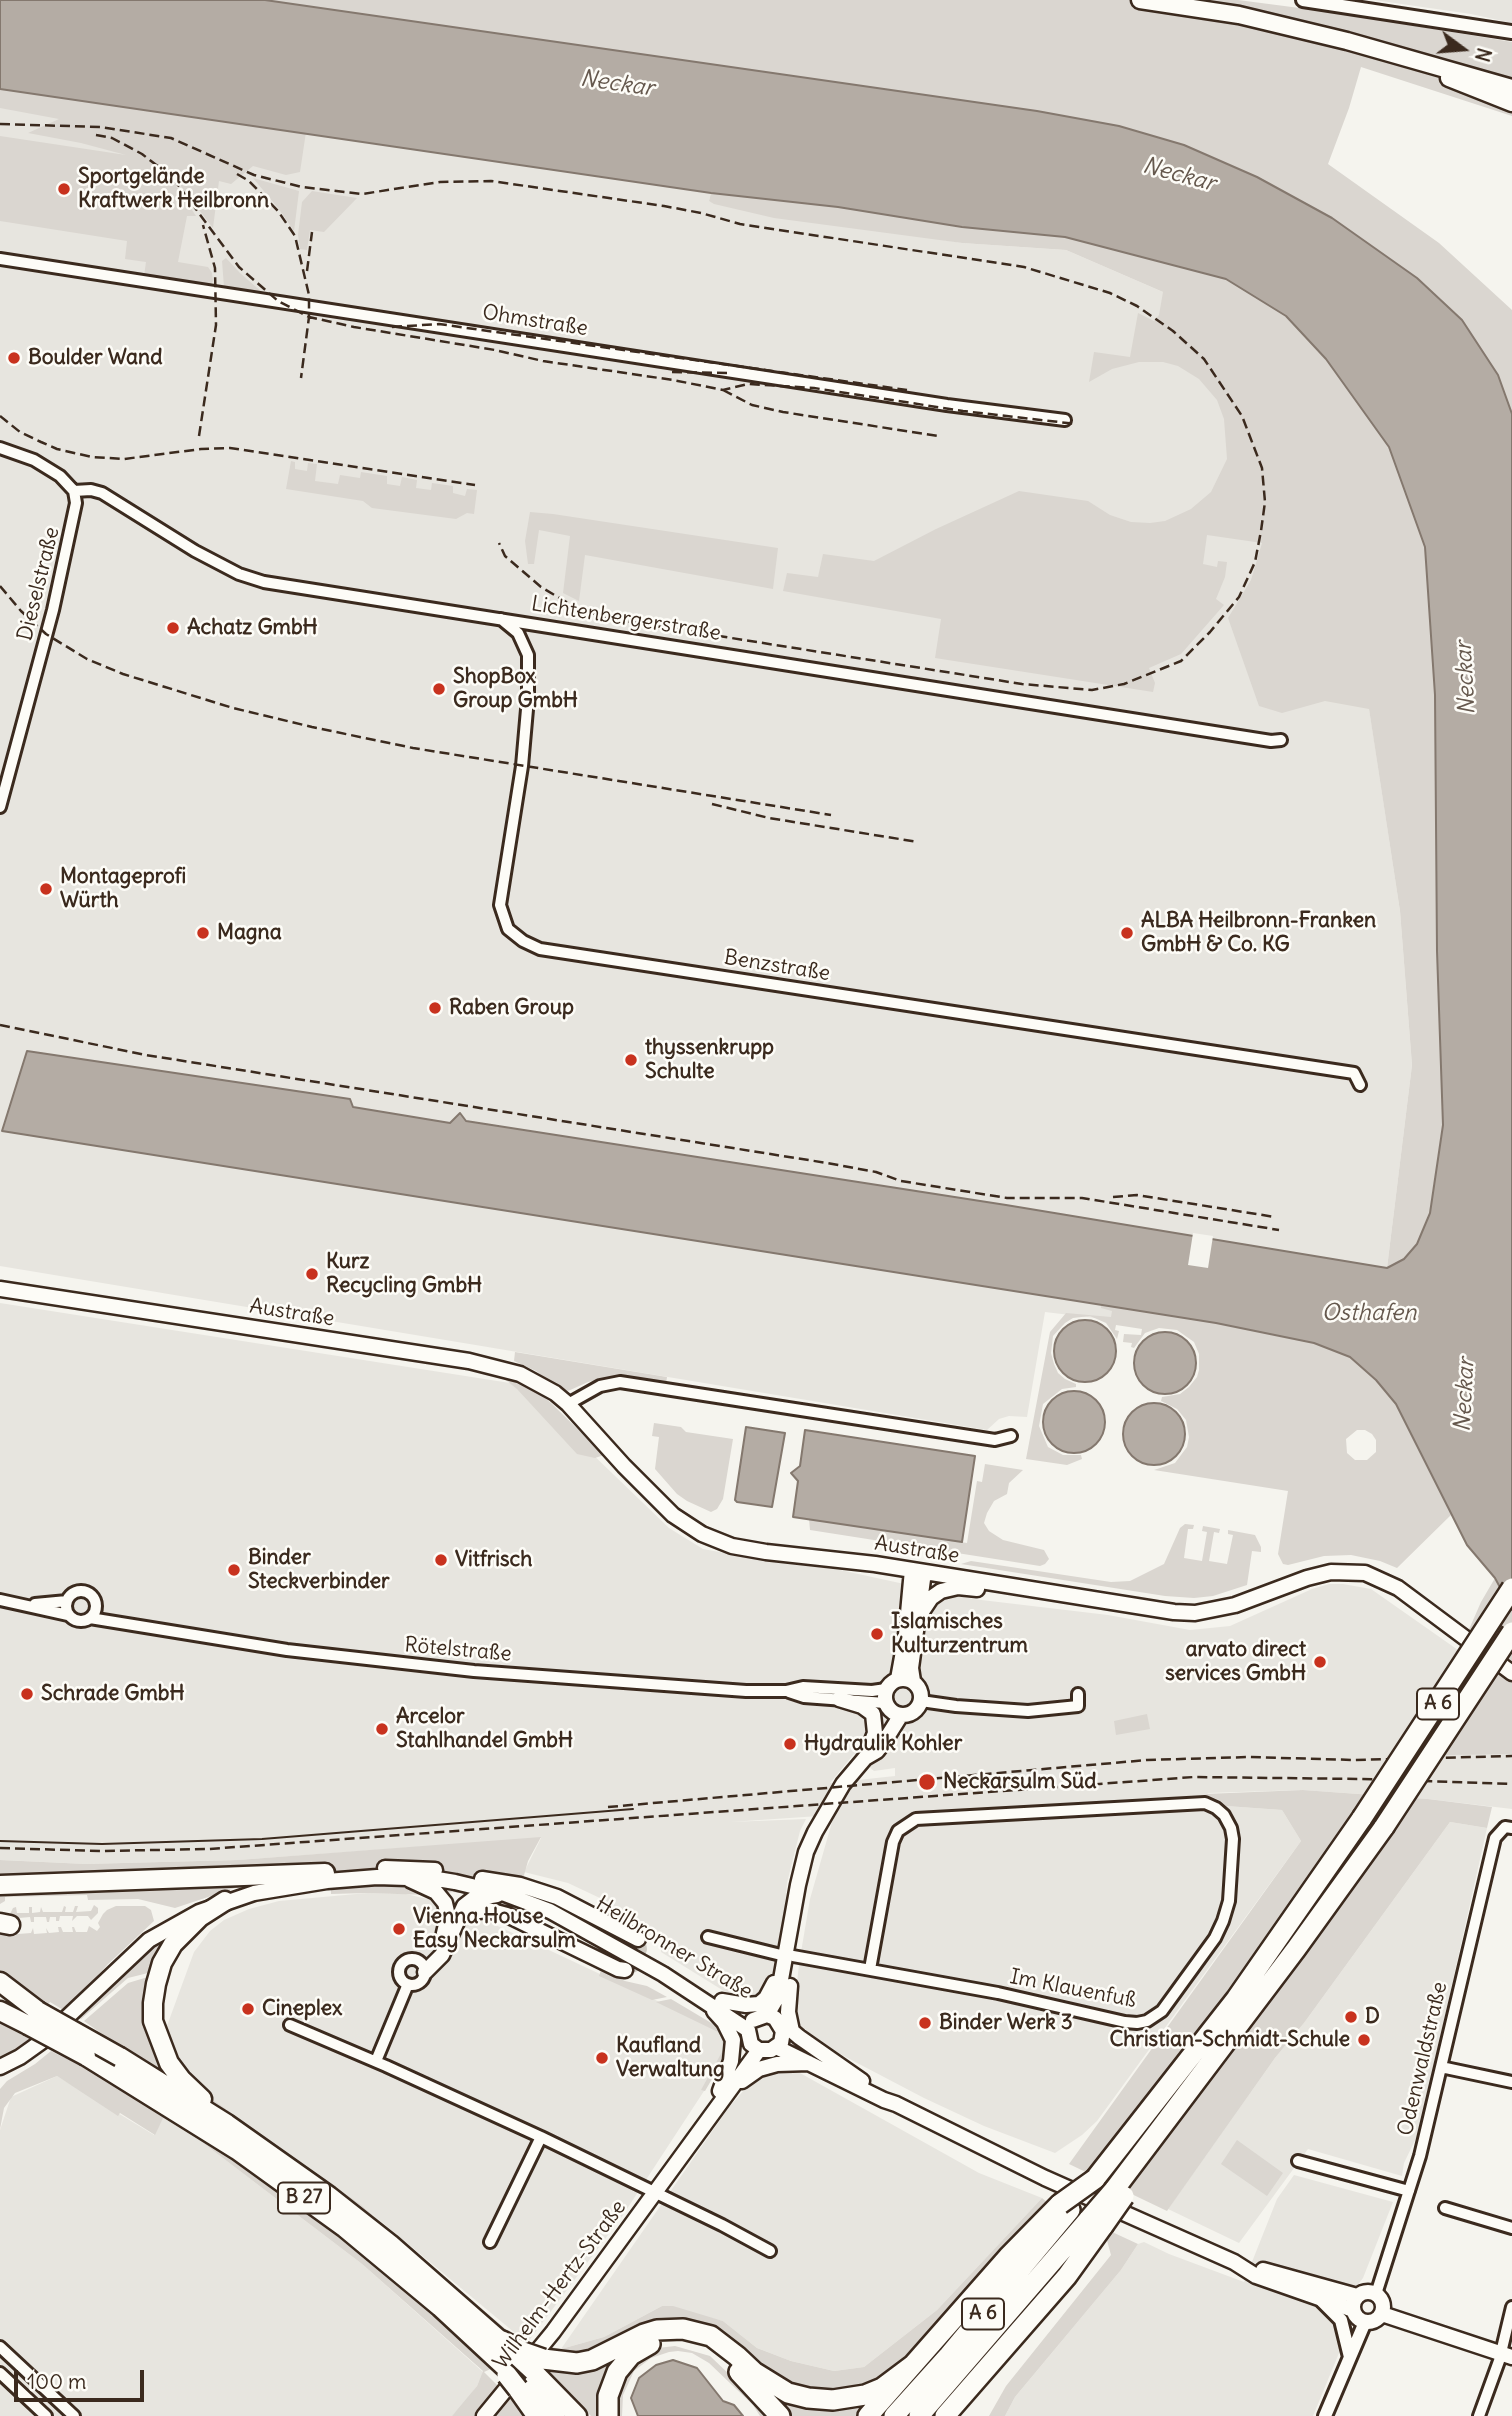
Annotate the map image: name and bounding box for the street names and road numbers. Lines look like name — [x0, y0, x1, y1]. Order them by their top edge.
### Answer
street label: Ohmstraße — [480, 300, 590, 342]
street label: Dieselstraße — [13, 525, 65, 643]
street label: Lichtenbergerstraße — [529, 592, 723, 646]
street label: Benzstraße — [722, 945, 832, 987]
street label: Austraße — [248, 1294, 336, 1332]
street label: Austraße — [873, 1531, 961, 1569]
street label: Rötelstraße — [403, 1633, 513, 1667]
road number: A 6 — [1417, 1688, 1459, 1720]
street label: Heilbronner Straße — [591, 1891, 757, 2005]
street label: Im Klauenfuß — [1008, 1964, 1138, 2014]
street label: Odenwaldstraße — [1393, 1980, 1453, 2138]
road number: B 27 — [278, 2182, 330, 2214]
street label: Wilhelm-Hertz-Straße — [488, 2196, 632, 2374]
road number: A 6 — [962, 2298, 1004, 2330]

